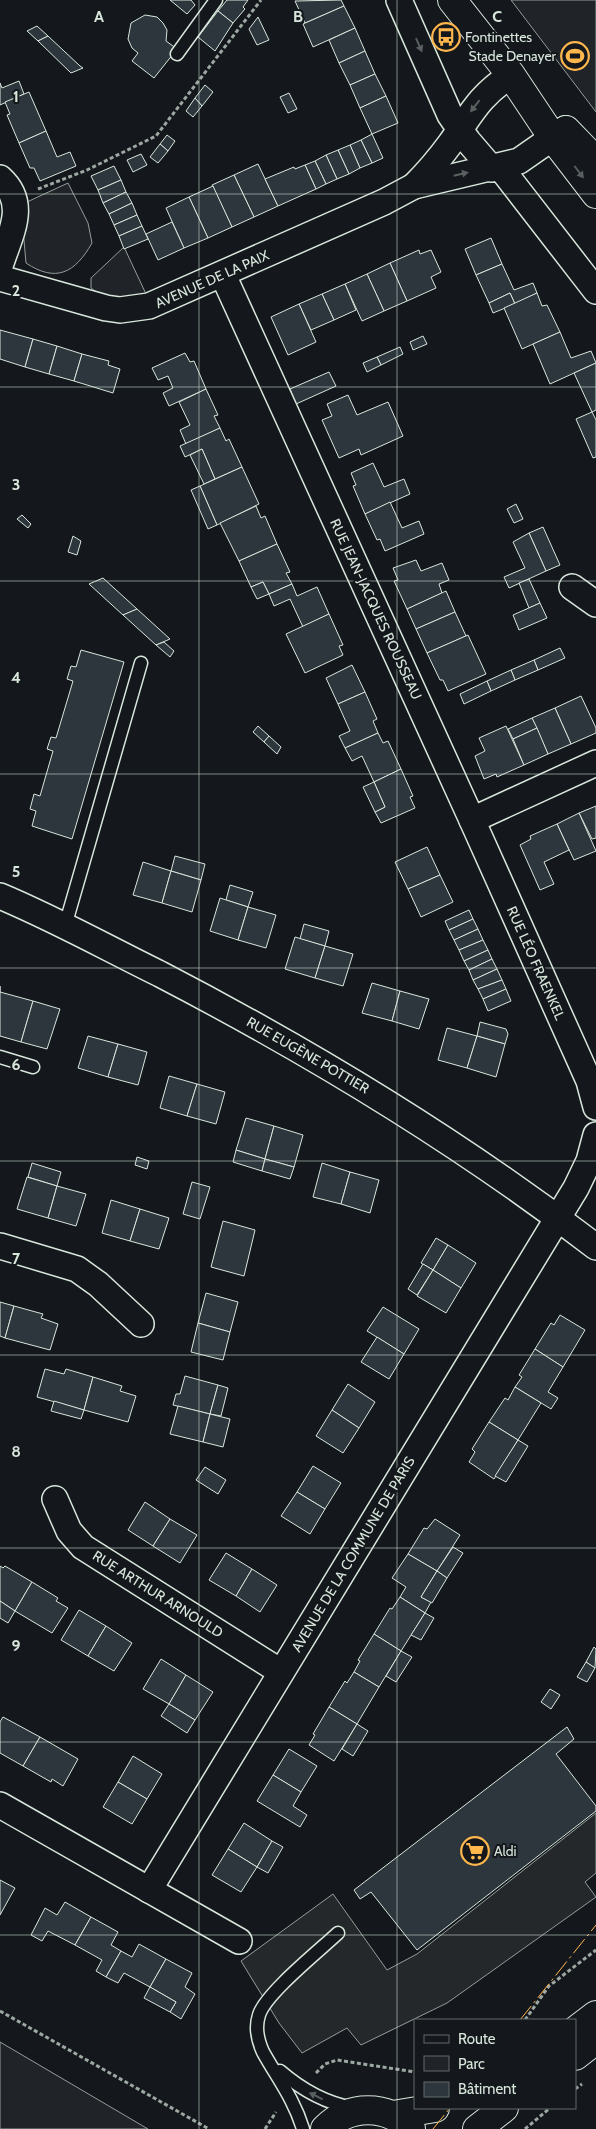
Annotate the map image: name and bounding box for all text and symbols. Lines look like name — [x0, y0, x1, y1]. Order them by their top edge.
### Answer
text: A — [94, 7, 104, 26]
text: B — [293, 7, 303, 26]
text: C — [492, 7, 502, 26]
bus stop icon: Fontinettes — [431, 22, 461, 52]
place label: Fontinettes — [465, 28, 532, 46]
one-way arrow — [415, 38, 423, 52]
sports icon: Stade Denayer — [560, 41, 590, 71]
place label: Stade Denayer — [468, 47, 557, 65]
text: 1 — [13, 87, 19, 106]
one-way arrow — [469, 99, 480, 112]
one-way arrow — [574, 165, 585, 178]
one-way arrow — [454, 170, 469, 178]
street label: AVENUE DE LA PAIX — [152, 245, 272, 312]
text: 2 — [12, 281, 20, 300]
text: 3 — [12, 475, 20, 494]
street label: RUE JEAN-JACQUES ROUSSEAU — [326, 516, 426, 702]
text: 4 — [11, 668, 21, 687]
text: 5 — [12, 862, 20, 881]
street label: RUE LÉO FRAENKEL — [503, 903, 569, 1023]
street label: RUE EUGÈNE POTTIER — [244, 1013, 373, 1098]
text: 6 — [12, 1055, 21, 1074]
text: 7 — [12, 1249, 21, 1268]
text: 8 — [11, 1442, 21, 1461]
street label: AVENUE DE LA COMMUNE DE PARIS — [287, 1453, 419, 1655]
street label: RUE ARTHUR ARNOULD — [89, 1546, 227, 1642]
text: 9 — [12, 1636, 21, 1655]
supermarket icon: Aldi — [460, 1836, 490, 1866]
place label: Aldi — [494, 1842, 517, 1860]
legend — [414, 2019, 576, 2109]
text: Route — [458, 2030, 496, 2048]
text: Parc — [458, 2055, 485, 2073]
text: Bâtiment — [458, 2080, 516, 2098]
one-way arrow — [309, 2092, 323, 2100]

